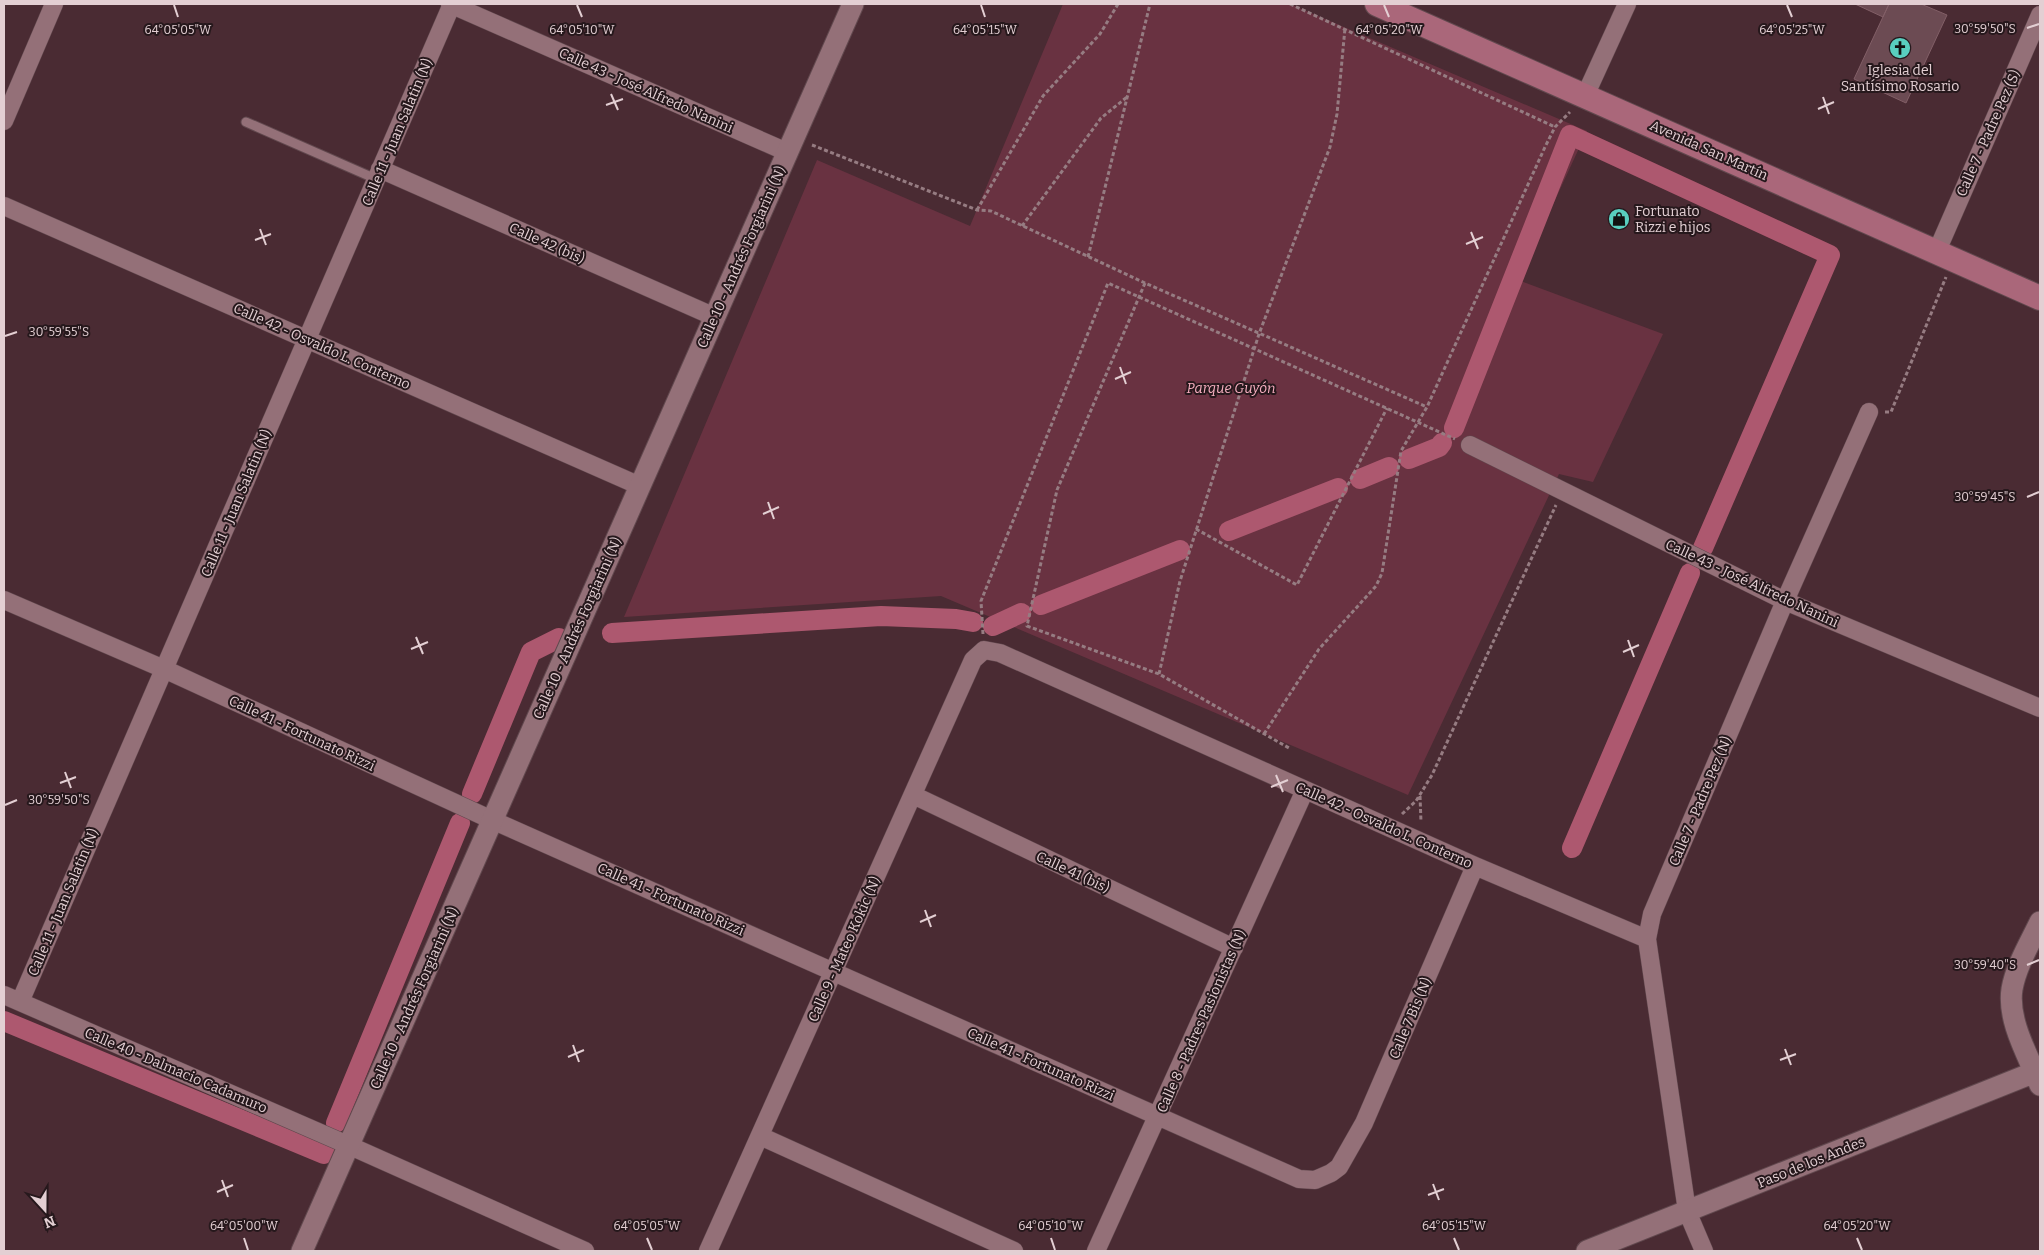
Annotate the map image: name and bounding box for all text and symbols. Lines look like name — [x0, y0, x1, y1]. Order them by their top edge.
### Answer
text: 30°59'50"S — [1954, 22, 2016, 36]
text: 64°05'05"W — [145, 23, 212, 37]
text: 64°05'10"W — [549, 23, 615, 37]
text: 64°05'15"W — [953, 23, 1018, 37]
text: 64°05'20"W — [1356, 23, 1423, 37]
text: 64°05'25"W — [1759, 23, 1826, 37]
church icon: Iglesia del Santísimo Rosario — [1888, 36, 1912, 60]
street label: Calle 43 - José Alfredo Nanini — [556, 44, 736, 137]
street label: Calle 11 - Juan Salatin (N) — [359, 56, 436, 209]
place label: Iglesia del Santísimo Rosario — [1841, 62, 1959, 95]
street label: Calle 7 - Padre Pez (S) — [1953, 67, 2024, 199]
street label: Avenida San Martín — [1647, 117, 1770, 184]
street label: Calle 10 - Andrés Forgiarini (N) — [694, 163, 789, 351]
place label: Fortunato Rizzi e hijos — [1635, 203, 1711, 236]
shop icon: Fortunato Rizzi e hijos — [1607, 207, 1631, 231]
street label: Calle 42 (bis) — [506, 219, 587, 268]
street label: Calle 42 - Osvaldo L. Conterno — [231, 300, 413, 393]
text: 30°59'55"S — [29, 325, 89, 339]
park label: Parque Guyón — [1187, 380, 1275, 397]
street label: Calle 11 - Juan Salatin (N) — [198, 427, 275, 580]
text: 30°59'45"S — [1955, 490, 2015, 504]
street label: Calle 10 - Andrés Forgiarini (N) — [530, 534, 625, 722]
street label: Calle 43 - José Alfredo Nanini — [1663, 536, 1841, 631]
street label: Calle 41 - Fortunato Rizzi — [226, 692, 377, 775]
street label: Calle 7 - Padre Pez (N) — [1665, 734, 1735, 869]
street label: Calle 42 - Osvaldo L. Conterno — [1293, 779, 1475, 872]
text: 30°59'50"S — [28, 793, 90, 807]
street label: Calle 11 - Juan Salatin (N) — [25, 826, 102, 979]
street label: Calle 41 (bis) — [1033, 848, 1112, 897]
street label: Calle 41 - Fortunato Rizzi — [595, 859, 747, 940]
street label: Calle 9 - Mateo Kokic (N) — [805, 874, 884, 1025]
street label: Calle 10 - Andrés Forgiarini (N) — [367, 904, 462, 1092]
street label: Calle 8 - Padres Pasionistas (N) — [1153, 927, 1250, 1115]
text: 30°59'40"S — [1954, 958, 2016, 972]
street label: Calle 7 Bis (N) — [1386, 975, 1435, 1062]
street label: Calle 40 - Dalmacio Cadamuro — [82, 1024, 270, 1117]
street label: Calle 41 - Fortunato Rizzi — [965, 1024, 1117, 1105]
street label: Paso de los Andes — [1755, 1133, 1868, 1192]
north arrow — [20, 1185, 70, 1235]
text: N — [41, 1212, 58, 1232]
text: 64°05'00"W — [210, 1219, 279, 1233]
text: 64°05'05"W — [614, 1219, 681, 1233]
text: 64°05'10"W — [1018, 1219, 1084, 1233]
text: 64°05'15"W — [1422, 1219, 1487, 1233]
text: 64°05'20"W — [1824, 1219, 1891, 1233]

